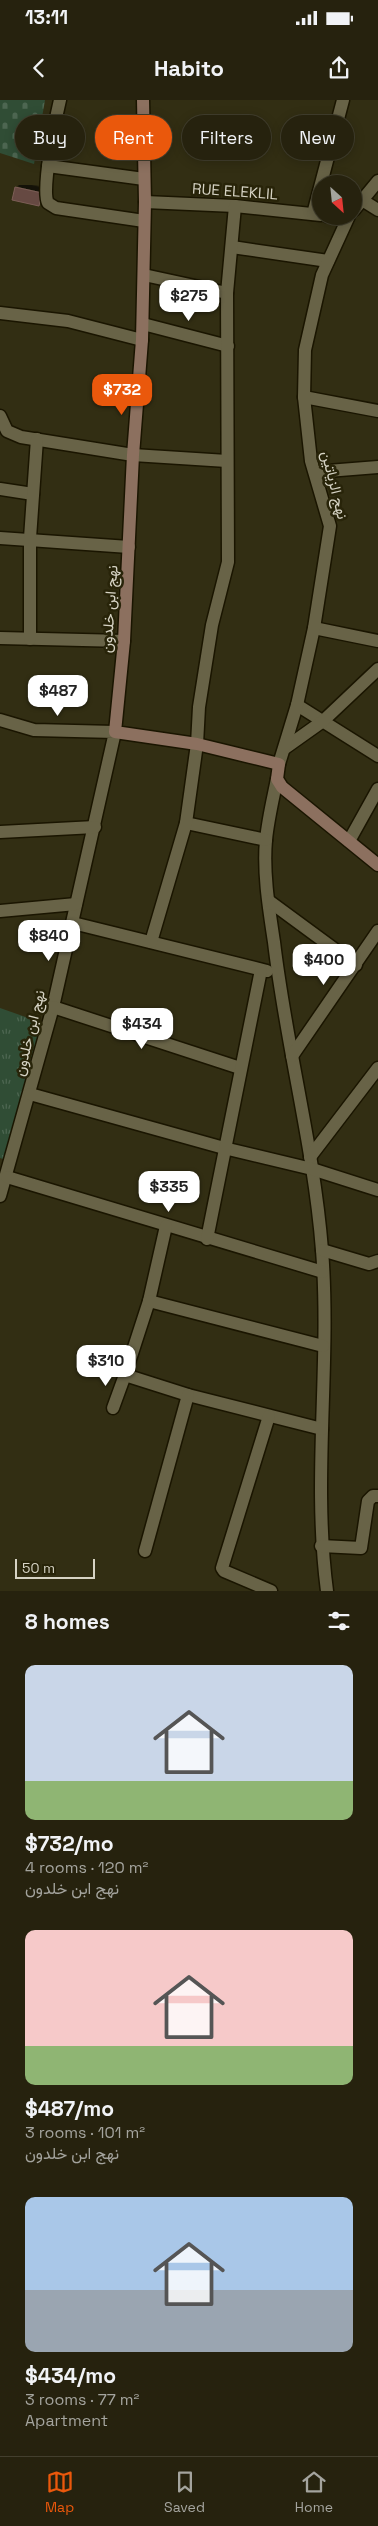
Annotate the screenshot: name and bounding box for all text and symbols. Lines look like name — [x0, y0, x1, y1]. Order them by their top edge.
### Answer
text: 13:11 — [25, 5, 68, 30]
icon: back — [25, 54, 53, 82]
text: Habito — [154, 54, 224, 82]
icon: share — [325, 54, 353, 82]
chip: Buy — [15, 115, 85, 160]
chip: Rent — [95, 115, 172, 160]
chip: Filters — [182, 115, 271, 160]
chip: New — [281, 115, 354, 160]
north arrow — [312, 175, 362, 225]
map controls — [312, 175, 362, 225]
street label: RUE ELEKLIL — [191, 179, 279, 203]
pin: $275 — [159, 280, 219, 322]
text: $275 — [170, 285, 208, 306]
pin: $732 — [92, 374, 152, 416]
text: $732 — [103, 379, 141, 400]
street label: نهج الزياتين — [315, 449, 353, 521]
street label: نهج ابن خلدون — [96, 564, 124, 654]
pin: $487 — [28, 674, 88, 717]
text: $487 — [39, 680, 77, 701]
pin: $840 — [19, 920, 79, 962]
text: $840 — [29, 925, 69, 946]
pin: $400 — [294, 944, 354, 986]
text: $400 — [304, 949, 344, 970]
street label: نهج ابن خلدون — [9, 988, 51, 1079]
pin: $434 — [112, 1008, 172, 1050]
text: $434 — [122, 1013, 162, 1034]
pin: $335 — [139, 1170, 199, 1213]
text: $335 — [150, 1176, 188, 1197]
pin: $310 — [76, 1344, 136, 1387]
text: $310 — [88, 1350, 124, 1371]
scale bar — [15, 1556, 95, 1579]
text: 50 m — [22, 1559, 55, 1577]
icon: filters — [325, 1607, 353, 1635]
text: 8 homes — [25, 1608, 110, 1635]
icon: home — [144, 1697, 234, 1787]
text: $732/mo — [25, 1830, 114, 1857]
text: 4 rooms · 120 m² — [25, 1857, 148, 1878]
text: نهج ابن خلدون — [25, 1878, 119, 1899]
icon: home — [144, 1962, 234, 2052]
text: $487/mo — [25, 2095, 114, 2122]
text: 3 rooms · 101 m² — [25, 2122, 145, 2143]
text: نهج ابن خلدون — [25, 2143, 119, 2164]
icon: home — [144, 2229, 234, 2319]
text: $434/mo — [25, 2362, 116, 2389]
text: 3 rooms · 77 m² — [25, 2389, 139, 2410]
text: Apartment — [25, 2410, 108, 2431]
tab: Map — [45, 2468, 74, 2516]
tab: Saved — [164, 2468, 205, 2516]
tab: Home — [295, 2468, 333, 2516]

